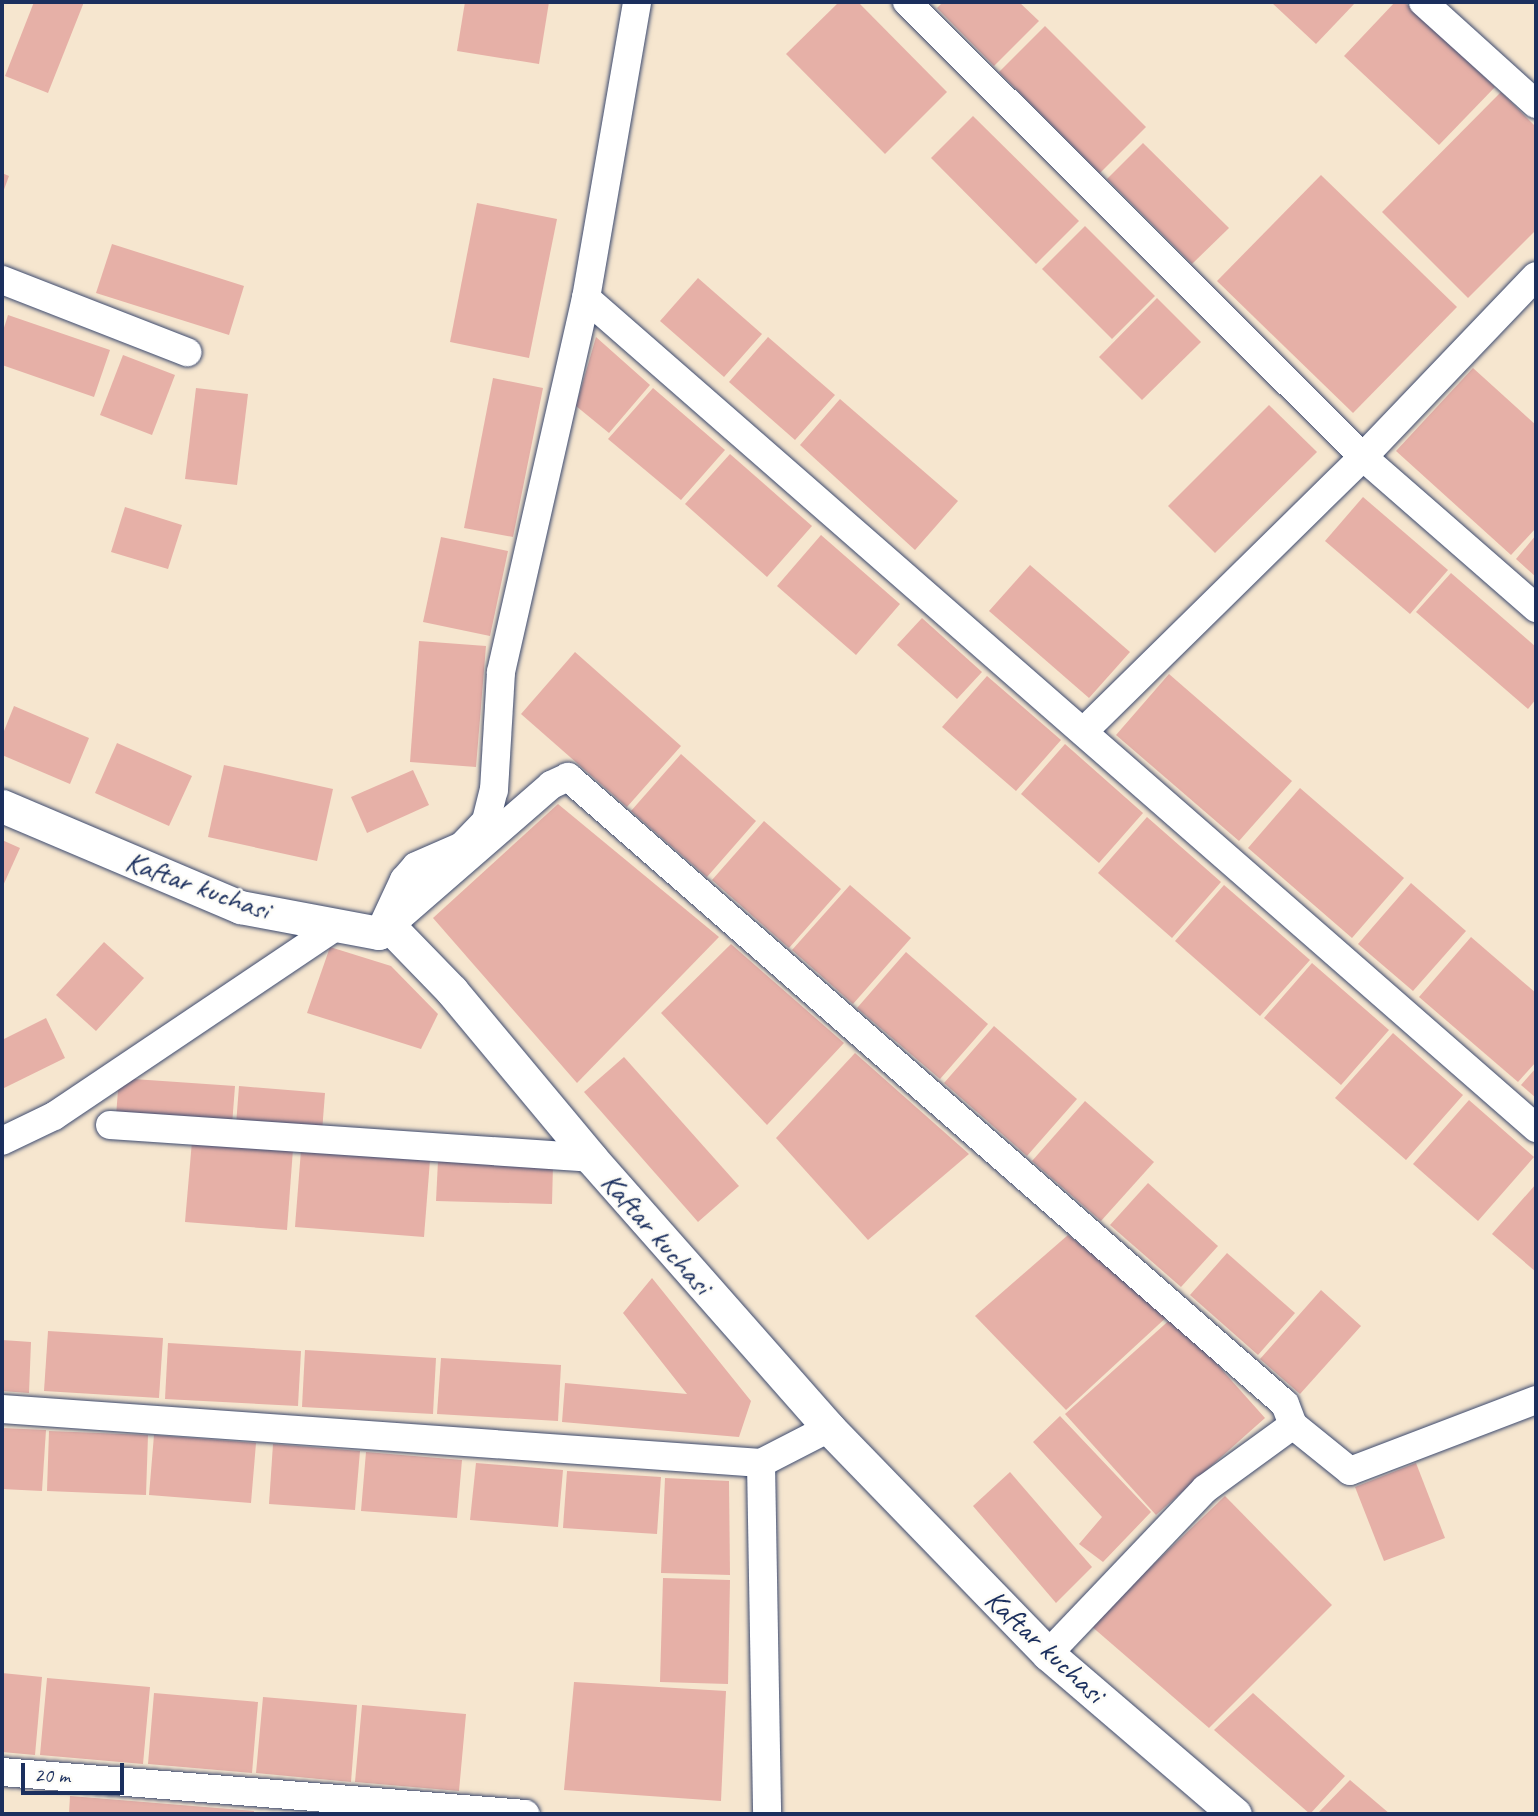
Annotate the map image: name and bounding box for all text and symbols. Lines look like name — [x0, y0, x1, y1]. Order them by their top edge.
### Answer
street label: Kaftar kuchasi — [122, 843, 274, 927]
street label: Kaftar kuchasi — [595, 1165, 719, 1301]
street label: Kaftar kuchasi — [978, 1582, 1112, 1710]
scale bar — [24, 1750, 128, 1794]
text: 20 m — [34, 1762, 70, 1788]

